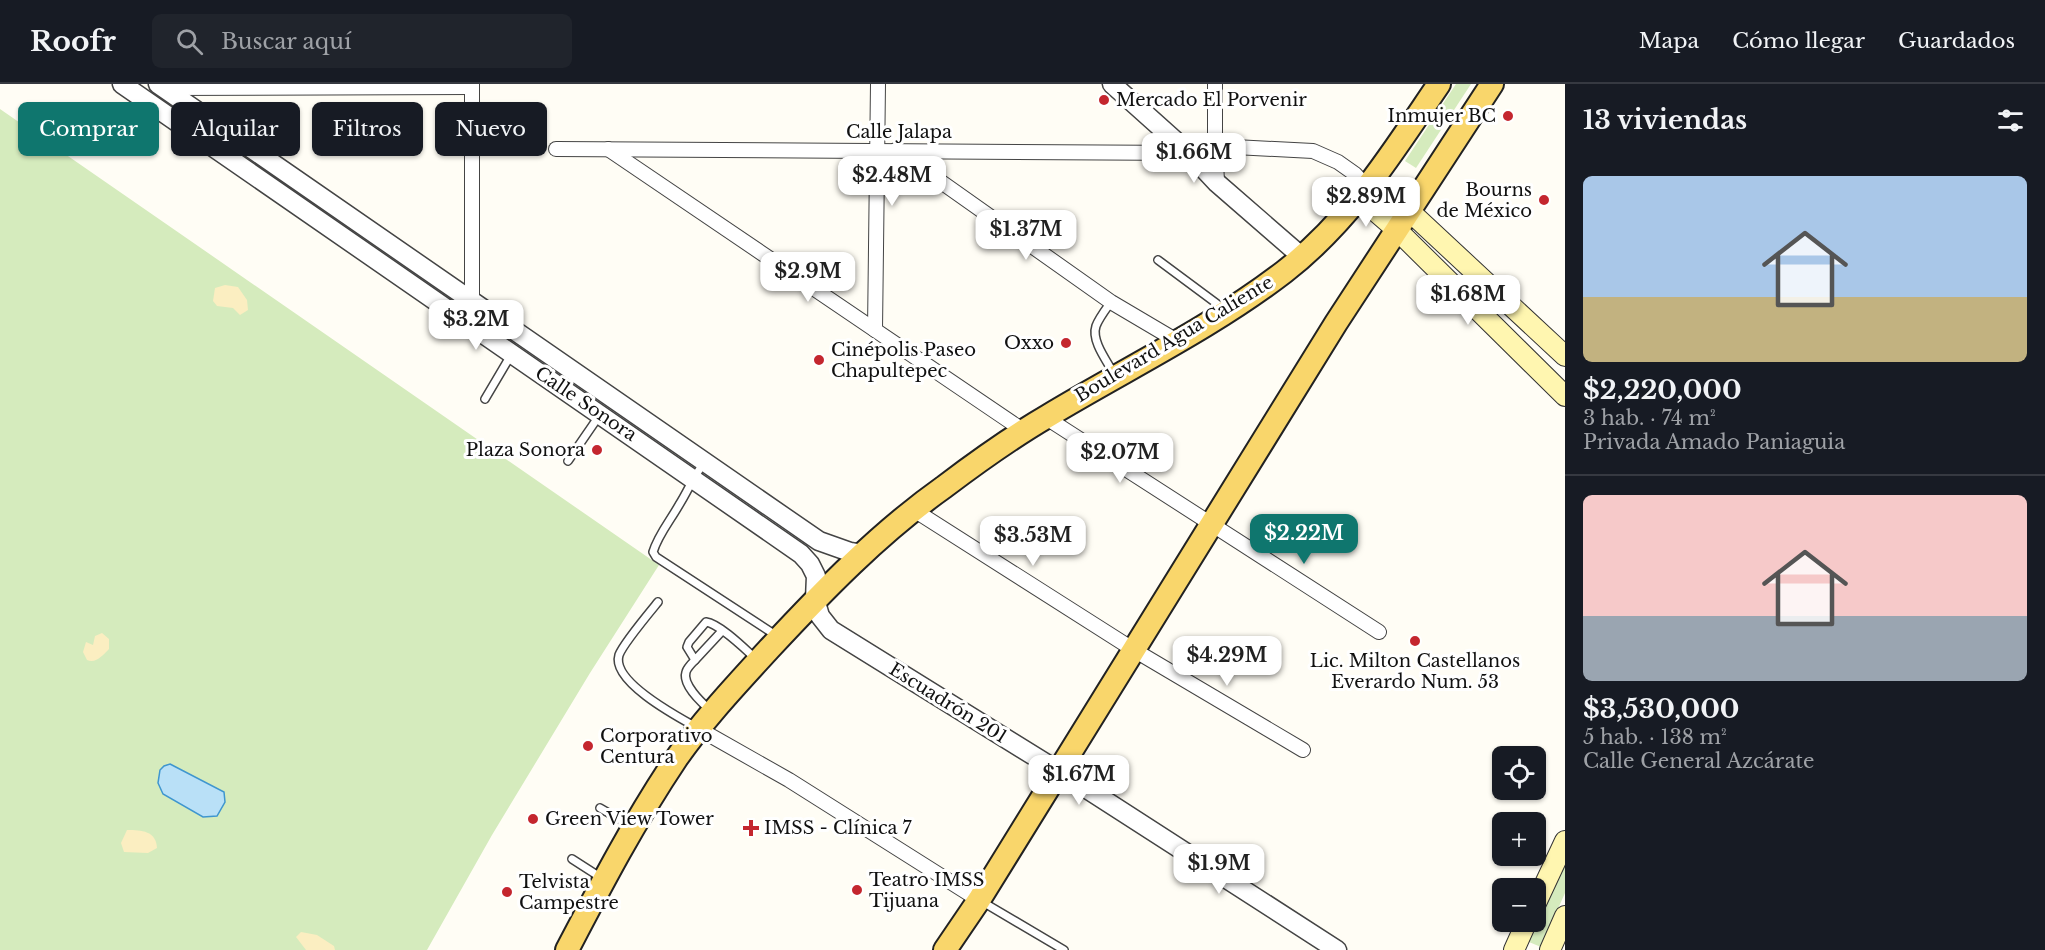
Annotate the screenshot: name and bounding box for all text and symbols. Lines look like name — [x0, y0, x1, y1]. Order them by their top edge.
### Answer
search box — [152, 14, 572, 68]
text: Roofr — [30, 24, 116, 59]
icon: search — [173, 25, 206, 58]
text: Buscar aquí — [221, 28, 351, 55]
text: Mapa — [1639, 28, 1699, 54]
text: Cómo llegar — [1732, 28, 1865, 54]
text: Guardados — [1898, 28, 2015, 54]
place label: Mercado El Porvenir — [1116, 89, 1307, 111]
marker: Mercado El Porvenir — [1097, 93, 1111, 107]
chip: Comprar — [18, 102, 159, 156]
chip: Alquilar — [171, 102, 300, 156]
chip: Filtros — [312, 102, 423, 156]
chip: Nuevo — [435, 102, 547, 156]
text: 13 viviendas — [1583, 104, 1747, 136]
icon: filters — [1994, 104, 2027, 137]
place label: Inmujer BC — [1387, 105, 1496, 127]
marker: Inmujer BC — [1501, 109, 1515, 123]
street label: Calle Jalapa — [846, 121, 952, 143]
pin: $1.66M — [1145, 133, 1243, 184]
text: $1.66M — [1156, 140, 1232, 164]
pin: $2.48M — [843, 156, 941, 207]
text: $2.48M — [852, 163, 932, 187]
pin: $2.89M — [1317, 177, 1415, 228]
place label: Bourns de México — [1436, 179, 1532, 222]
text: $2.89M — [1326, 184, 1406, 208]
marker: Bourns de México — [1537, 193, 1551, 207]
pin: $1.37M — [977, 210, 1075, 261]
icon: home — [1751, 215, 1859, 323]
text: $1.37M — [990, 217, 1063, 241]
pin: $2.9M — [766, 252, 850, 303]
text: $2.9M — [774, 259, 842, 283]
street label: Boulevard Agua Caliente — [1071, 271, 1277, 407]
pin: $1.68M — [1419, 275, 1517, 326]
text: $1.68M — [1430, 282, 1506, 306]
pin: $3.2M — [434, 300, 518, 351]
text: $3.2M — [443, 307, 509, 331]
place label: Oxxo — [1004, 332, 1054, 354]
marker: Oxxo — [1059, 336, 1073, 350]
place label: Cinépolis Paseo Chapultepec — [831, 339, 976, 382]
marker: Cinépolis Paseo Chapultepec — [812, 353, 826, 367]
street label: Calle Sonora — [531, 362, 641, 446]
text: $2,220,000 — [1583, 374, 1742, 406]
text: 3 hab. · 74 m² — [1583, 406, 1716, 430]
text: Privada Amado Paniaguia — [1583, 430, 1845, 454]
pin: $2.07M — [1071, 433, 1169, 484]
place label: Plaza Sonora — [466, 439, 585, 461]
text: $2.07M — [1080, 440, 1160, 464]
marker: Plaza Sonora — [590, 443, 604, 457]
pin: $2.22M — [1255, 514, 1353, 565]
pin: $3.53M — [984, 516, 1082, 567]
text: $2.22M — [1264, 521, 1344, 545]
text: $3.53M — [994, 523, 1072, 547]
icon: home — [1751, 534, 1859, 642]
marker: Lic. Milton Castellanos Everardo Num. 53 — [1408, 634, 1422, 648]
pin: $4.29M — [1178, 636, 1276, 687]
text: $4.29M — [1187, 643, 1267, 667]
place label: Lic. Milton Castellanos Everardo Num. 53 — [1310, 650, 1520, 693]
street label: Escuadrón 201 — [885, 658, 1011, 748]
text: $3,530,000 — [1583, 693, 1739, 725]
place label: Corporativo Centura — [600, 725, 713, 768]
text: 5 hab. · 138 m² — [1583, 725, 1727, 749]
marker: Corporativo Centura — [581, 739, 595, 753]
map controls — [1492, 746, 1546, 932]
button: locate — [1492, 746, 1546, 800]
text: Calle General Azcárate — [1583, 749, 1815, 773]
pin: $1.67M — [1030, 755, 1128, 806]
text: $1.67M — [1042, 762, 1116, 786]
place label: Green View Tower — [545, 808, 714, 830]
marker: Green View Tower — [526, 812, 540, 826]
button: + — [1492, 812, 1546, 866]
place label: IMSS - Clínica 7 — [764, 817, 913, 839]
marker: IMSS - Clínica 7 — [742, 819, 760, 837]
pin: $1.9M — [1177, 844, 1261, 895]
text: $1.9M — [1187, 851, 1251, 875]
place label: Teatro IMSS Tijuana — [869, 869, 984, 912]
place label: Telvista Campestre — [519, 871, 619, 914]
button: − — [1492, 878, 1546, 932]
marker: Teatro IMSS Tijuana — [850, 883, 864, 897]
marker: Telvista Campestre — [500, 885, 514, 899]

